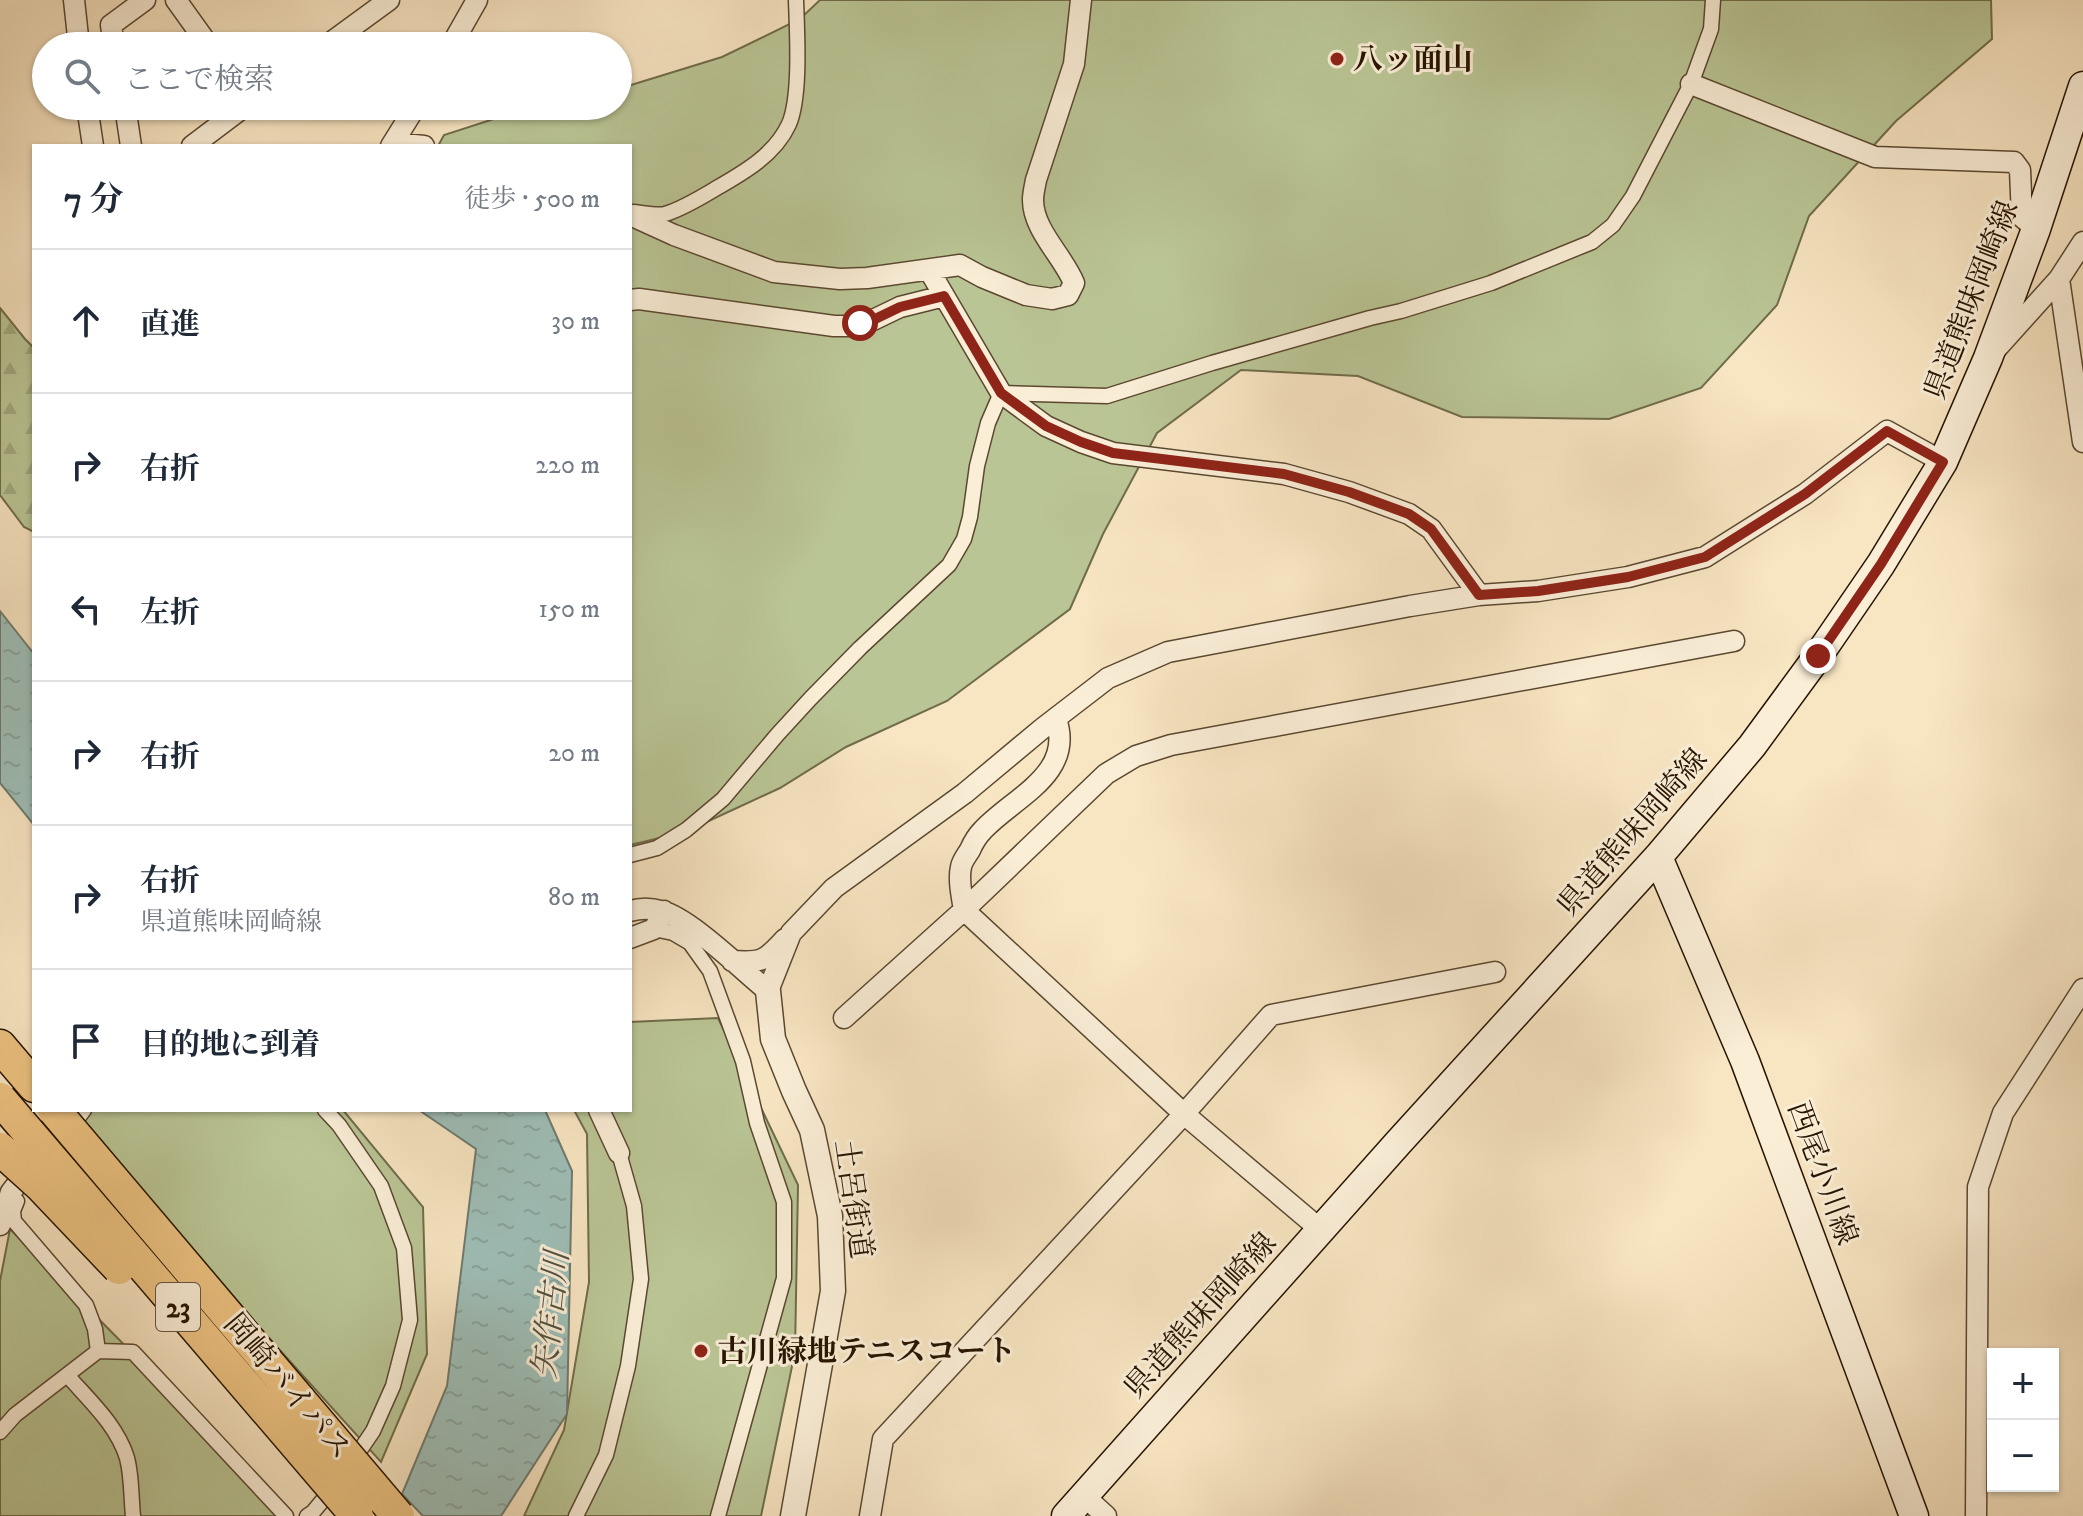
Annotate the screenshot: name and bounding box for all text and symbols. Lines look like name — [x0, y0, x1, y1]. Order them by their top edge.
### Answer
search box — [32, 32, 632, 120]
place label: 八ッ面山 — [1353, 42, 1473, 79]
marker: 八ッ面山 — [1328, 50, 1346, 68]
icon: search — [60, 54, 104, 98]
text: ここで検索 — [124, 62, 274, 99]
text: 7 分 — [64, 179, 123, 221]
text: 徒歩 · 500 m — [465, 183, 600, 216]
street label: 県道熊味岡崎線 — [1918, 196, 2027, 405]
icon: ahead — [64, 299, 108, 343]
text: 30 m — [551, 305, 600, 338]
route start — [842, 305, 878, 341]
text: 直進 — [140, 307, 200, 344]
icon: right — [64, 443, 108, 487]
text: 220 m — [535, 449, 600, 482]
text: 右折 — [140, 451, 200, 488]
icon: left — [64, 587, 108, 631]
text: 150 m — [539, 593, 600, 626]
text: 左折 — [140, 595, 200, 632]
route end — [1800, 638, 1836, 674]
icon: right — [64, 731, 108, 775]
text: 20 m — [548, 737, 600, 770]
text: 右折 — [140, 739, 200, 776]
street label: 県道熊味岡崎線 — [1550, 742, 1716, 924]
text: 右折 — [140, 863, 200, 900]
icon: right — [64, 875, 108, 919]
text: 80 m — [548, 881, 600, 914]
text: 県道熊味岡崎線 — [140, 906, 322, 939]
icon: arrive — [64, 1019, 108, 1063]
text: 目的地に到着 — [140, 1027, 320, 1064]
street label: 西尾小川線 — [1779, 1097, 1865, 1250]
street label: 土呂街道 — [826, 1137, 879, 1261]
street label: 県道熊味岡崎線 — [1117, 1226, 1285, 1406]
water label: 矢作古川 — [525, 1246, 579, 1381]
road number: 23 — [156, 1283, 200, 1331]
street label: 岡崎バイパス — [215, 1306, 359, 1468]
place label: 古川緑地テニスコート — [717, 1334, 1016, 1371]
marker: 古川緑地テニスコート — [692, 1342, 710, 1360]
map controls — [1987, 1348, 2059, 1492]
button: + — [1987, 1348, 2059, 1420]
button: − — [1987, 1420, 2059, 1492]

